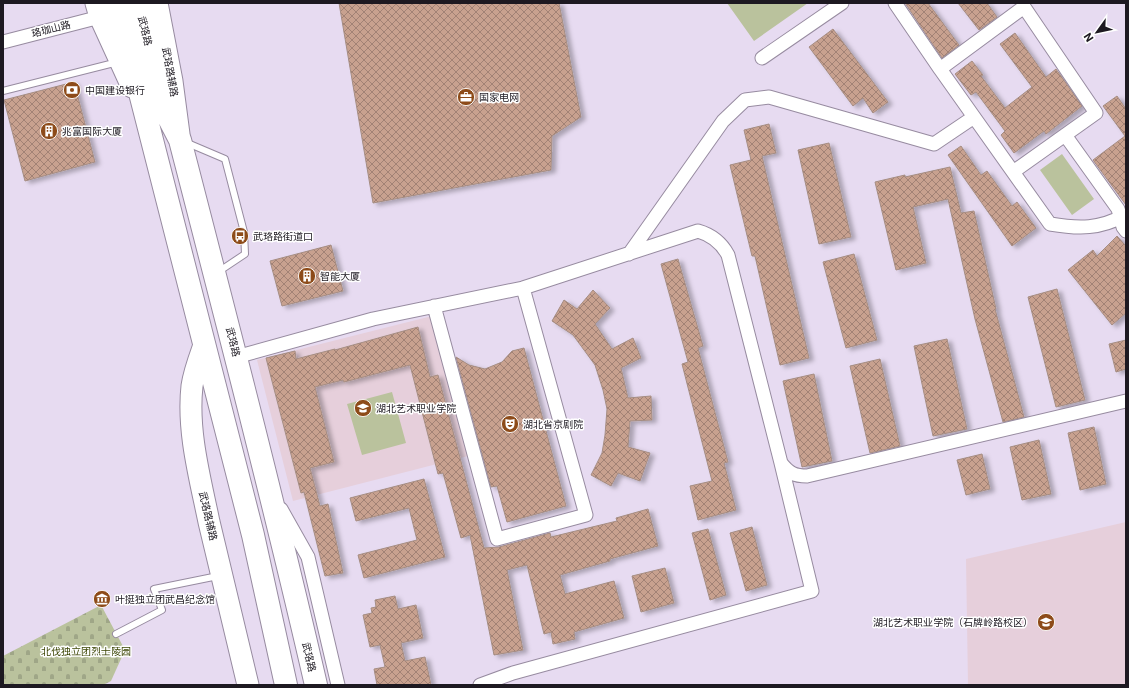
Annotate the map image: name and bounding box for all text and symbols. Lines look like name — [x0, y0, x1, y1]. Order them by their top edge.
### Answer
north arrow — [1077, 12, 1117, 52]
street label: 武珞路 — [136, 15, 154, 47]
street label: 珞珈山路 — [30, 19, 72, 39]
text: N — [1081, 30, 1097, 44]
street label: 武珞路辅路 — [160, 46, 180, 98]
bank icon: 中国建设银行 — [62, 80, 82, 100]
place label: 中国建设银行 — [85, 85, 145, 96]
office icon: 国家电网 — [456, 87, 476, 107]
place label: 国家电网 — [479, 92, 519, 103]
building icon: 兆富国际大厦 — [39, 121, 59, 141]
place label: 兆富国际大厦 — [62, 126, 122, 137]
bus stop icon: 武珞路街道口 — [230, 226, 250, 246]
place label: 武珞路街道口 — [253, 231, 313, 242]
building icon: 智能大厦 — [297, 266, 317, 286]
place label: 智能大厦 — [320, 271, 360, 282]
street label: 武珞路 — [224, 326, 242, 358]
school or university icon: 湖北艺术职业学院 — [353, 398, 373, 418]
place label: 湖北艺术职业学院 — [376, 403, 456, 414]
theatre icon: 湖北省京剧院 — [500, 414, 520, 434]
place label: 湖北省京剧院 — [523, 419, 583, 430]
street label: 武珞路辅路 — [197, 490, 219, 542]
museum icon: 叶挺独立团武昌纪念馆 — [92, 589, 112, 609]
place label: 叶挺独立团武昌纪念馆 — [115, 594, 215, 605]
school or university icon: 湖北艺术职业学院（石牌岭路校区） — [1036, 612, 1056, 632]
place label: 湖北艺术职业学院（石牌岭路校区） — [873, 617, 1033, 628]
street label: 武珞路 — [300, 641, 318, 673]
park label: 北伐独立团烈士陵园 — [41, 646, 131, 657]

